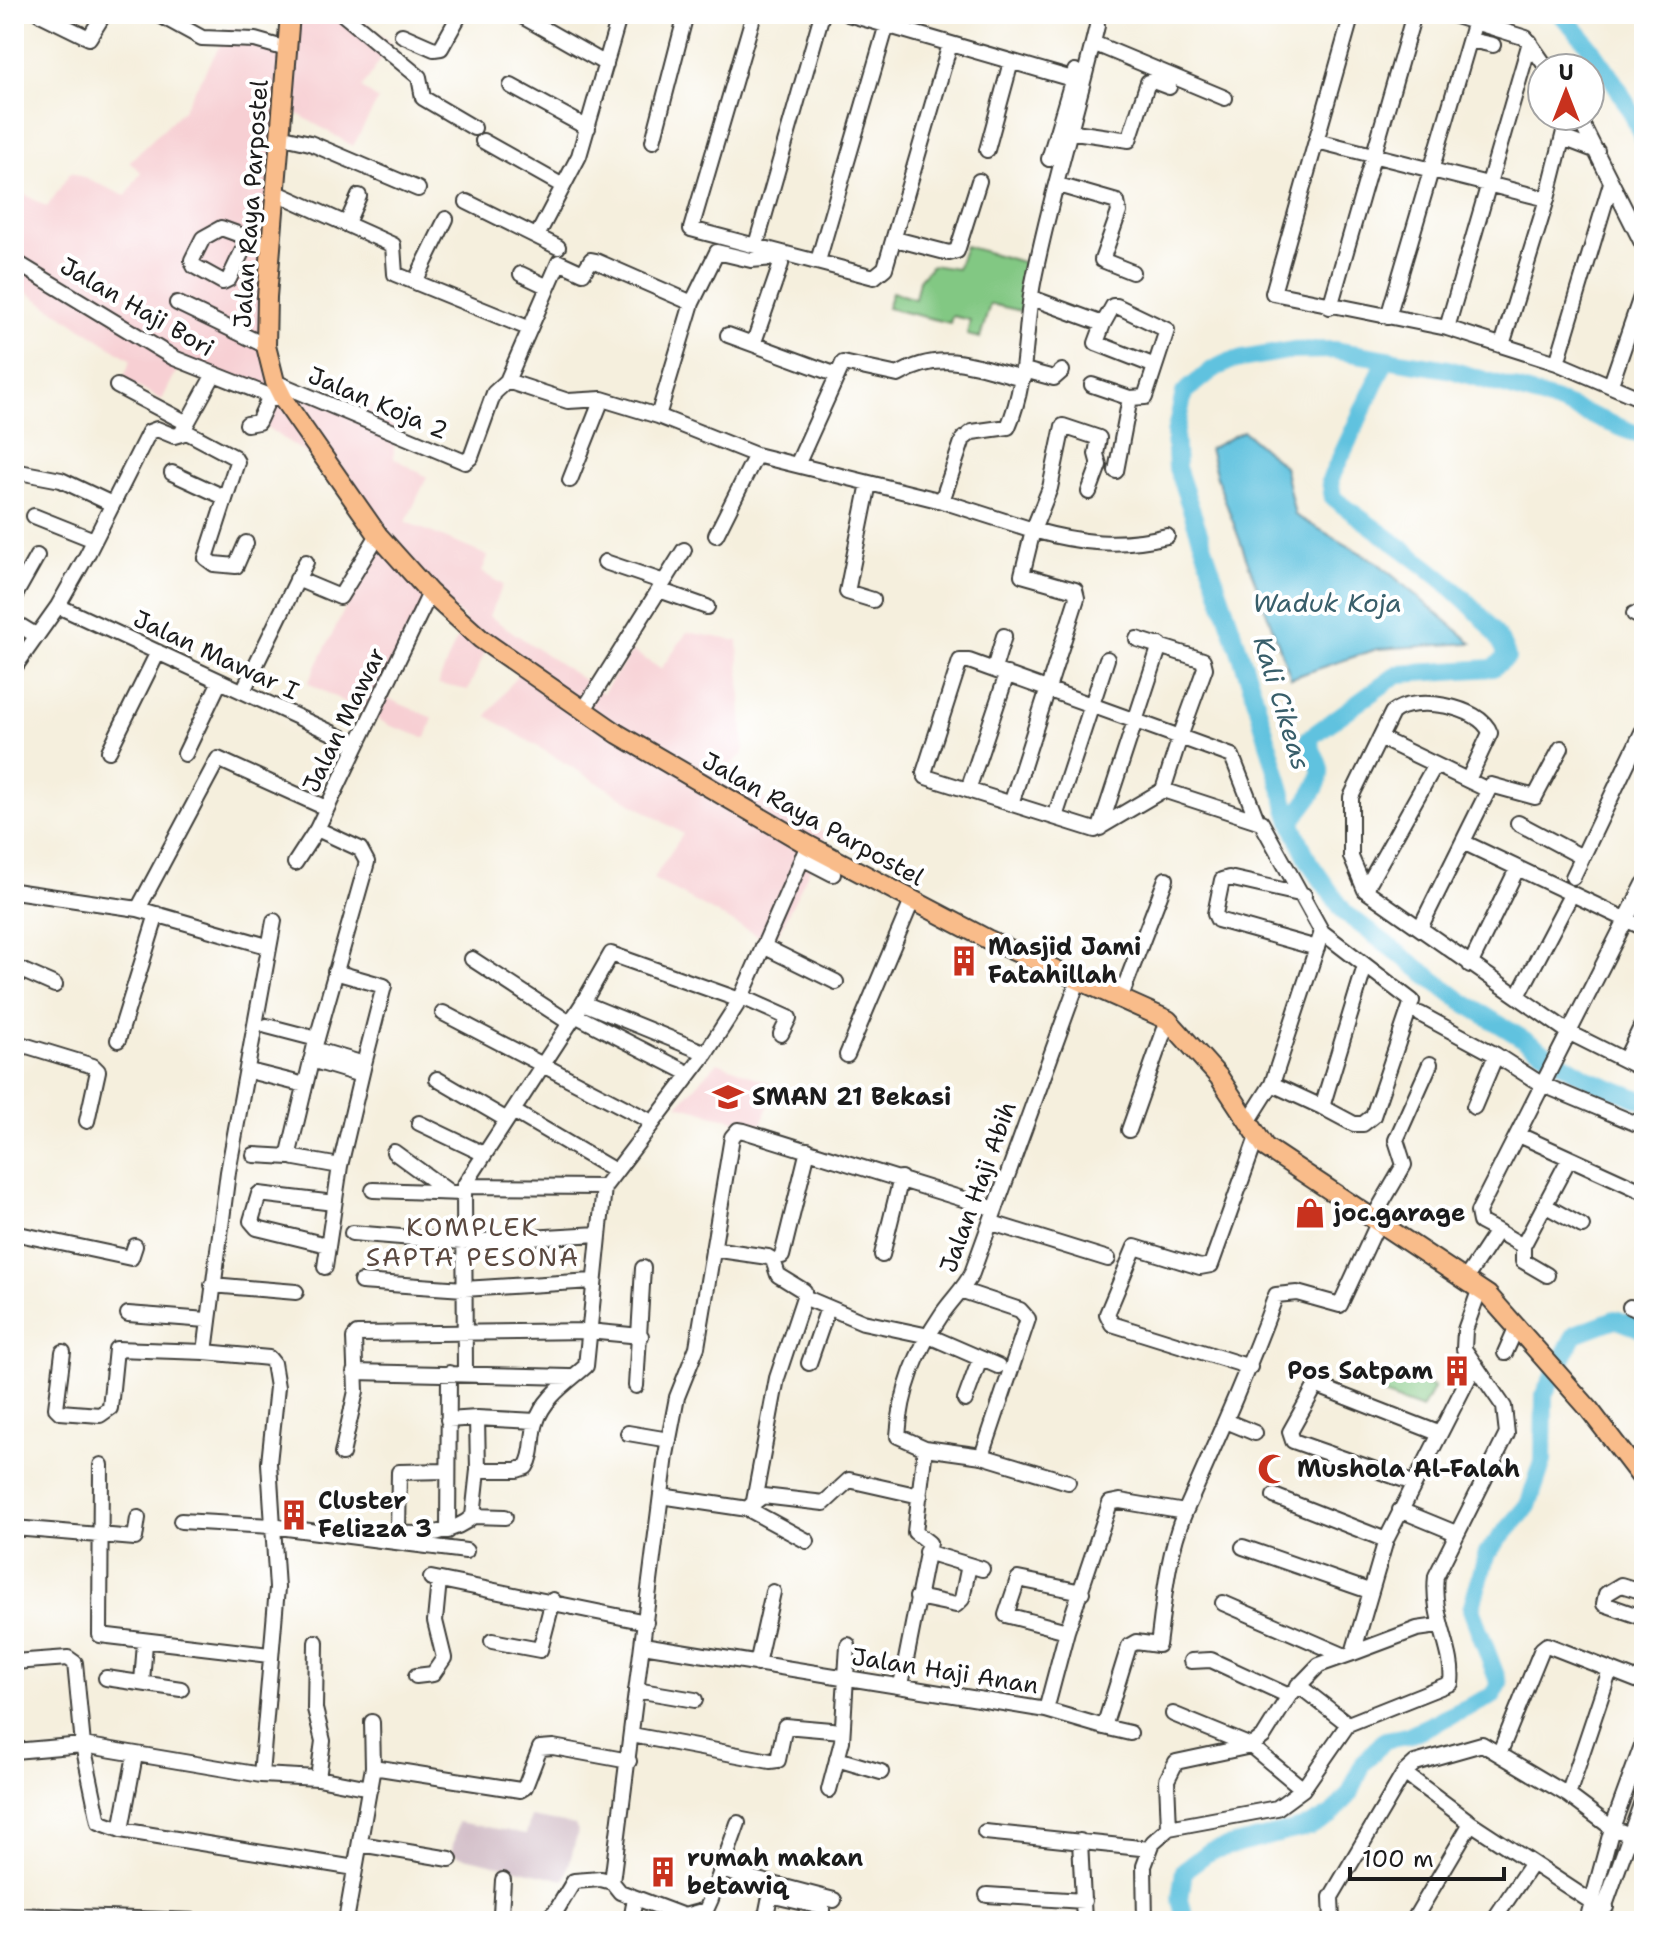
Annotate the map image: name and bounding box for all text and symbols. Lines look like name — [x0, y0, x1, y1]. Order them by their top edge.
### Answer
north arrow — [1526, 52, 1606, 132]
text: U — [1558, 58, 1574, 87]
street label: Jalan Raya Parpostel — [226, 78, 276, 329]
street label: Jalan Haji Bori — [54, 250, 220, 364]
street label: Jalan Koja 2 — [303, 359, 453, 447]
water label: Waduk Koja — [1252, 585, 1402, 620]
street label: Jalan Mawar I — [128, 603, 304, 707]
water label: Kali Cikeas — [1246, 632, 1319, 774]
street label: Jalan Mawar — [295, 642, 393, 798]
street label: Jalan Raya Parpostel — [696, 745, 930, 894]
place label: Masjid Jami Fatahillah — [988, 931, 1141, 991]
building icon: Masjid Jami Fatahillah — [947, 944, 981, 978]
school or university icon: SMAN 21 Bekasi — [711, 1080, 745, 1114]
place label: SMAN 21 Bekasi — [752, 1081, 951, 1113]
street label: Jalan Haji Abih — [932, 1097, 1024, 1277]
shop icon: joc.garage — [1293, 1196, 1327, 1230]
place label: joc.garage — [1333, 1197, 1465, 1229]
district label: KOMPLEK SAPTA PESONA — [366, 1209, 580, 1274]
building icon: Pos Satpam — [1440, 1354, 1474, 1388]
place label: Pos Satpam — [1287, 1355, 1433, 1387]
mosque icon: Mushola Al-Falah — [1256, 1452, 1290, 1486]
place label: Mushola Al-Falah — [1297, 1453, 1520, 1485]
place label: Cluster Felizza 3 — [318, 1485, 432, 1545]
building icon: Cluster Felizza 3 — [277, 1498, 311, 1532]
street label: Jalan Haji Anan — [849, 1640, 1041, 1702]
scale bar — [1350, 1831, 1504, 1881]
place label: rumah makan betawiq — [687, 1842, 863, 1902]
text: 100 m — [1362, 1843, 1434, 1875]
building icon: rumah makan betawiq — [646, 1855, 680, 1889]

